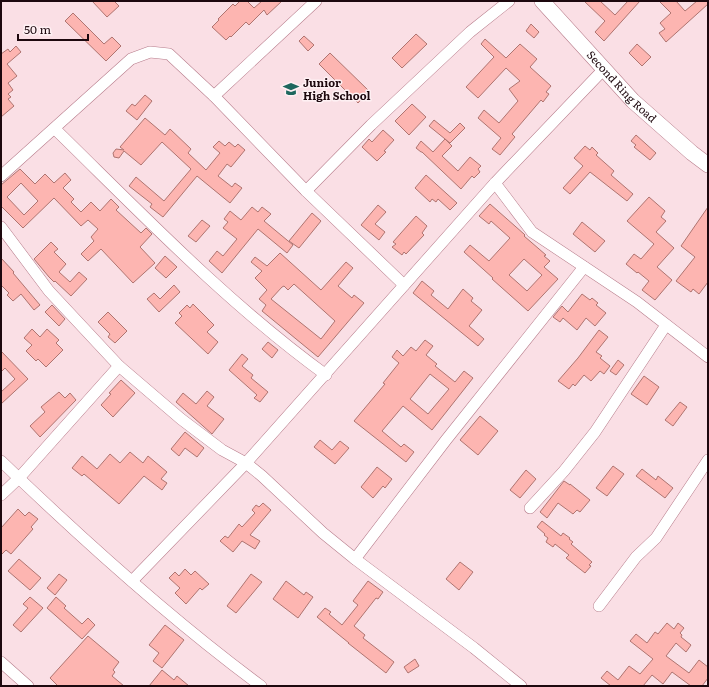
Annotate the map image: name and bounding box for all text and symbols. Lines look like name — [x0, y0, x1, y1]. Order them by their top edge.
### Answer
scale bar — [18, 16, 88, 42]
text: 50 m — [24, 20, 51, 38]
street label: Second Ring Road — [584, 47, 661, 126]
place label: Junior High School — [303, 74, 371, 103]
school or university icon: Junior High School — [282, 80, 300, 98]

